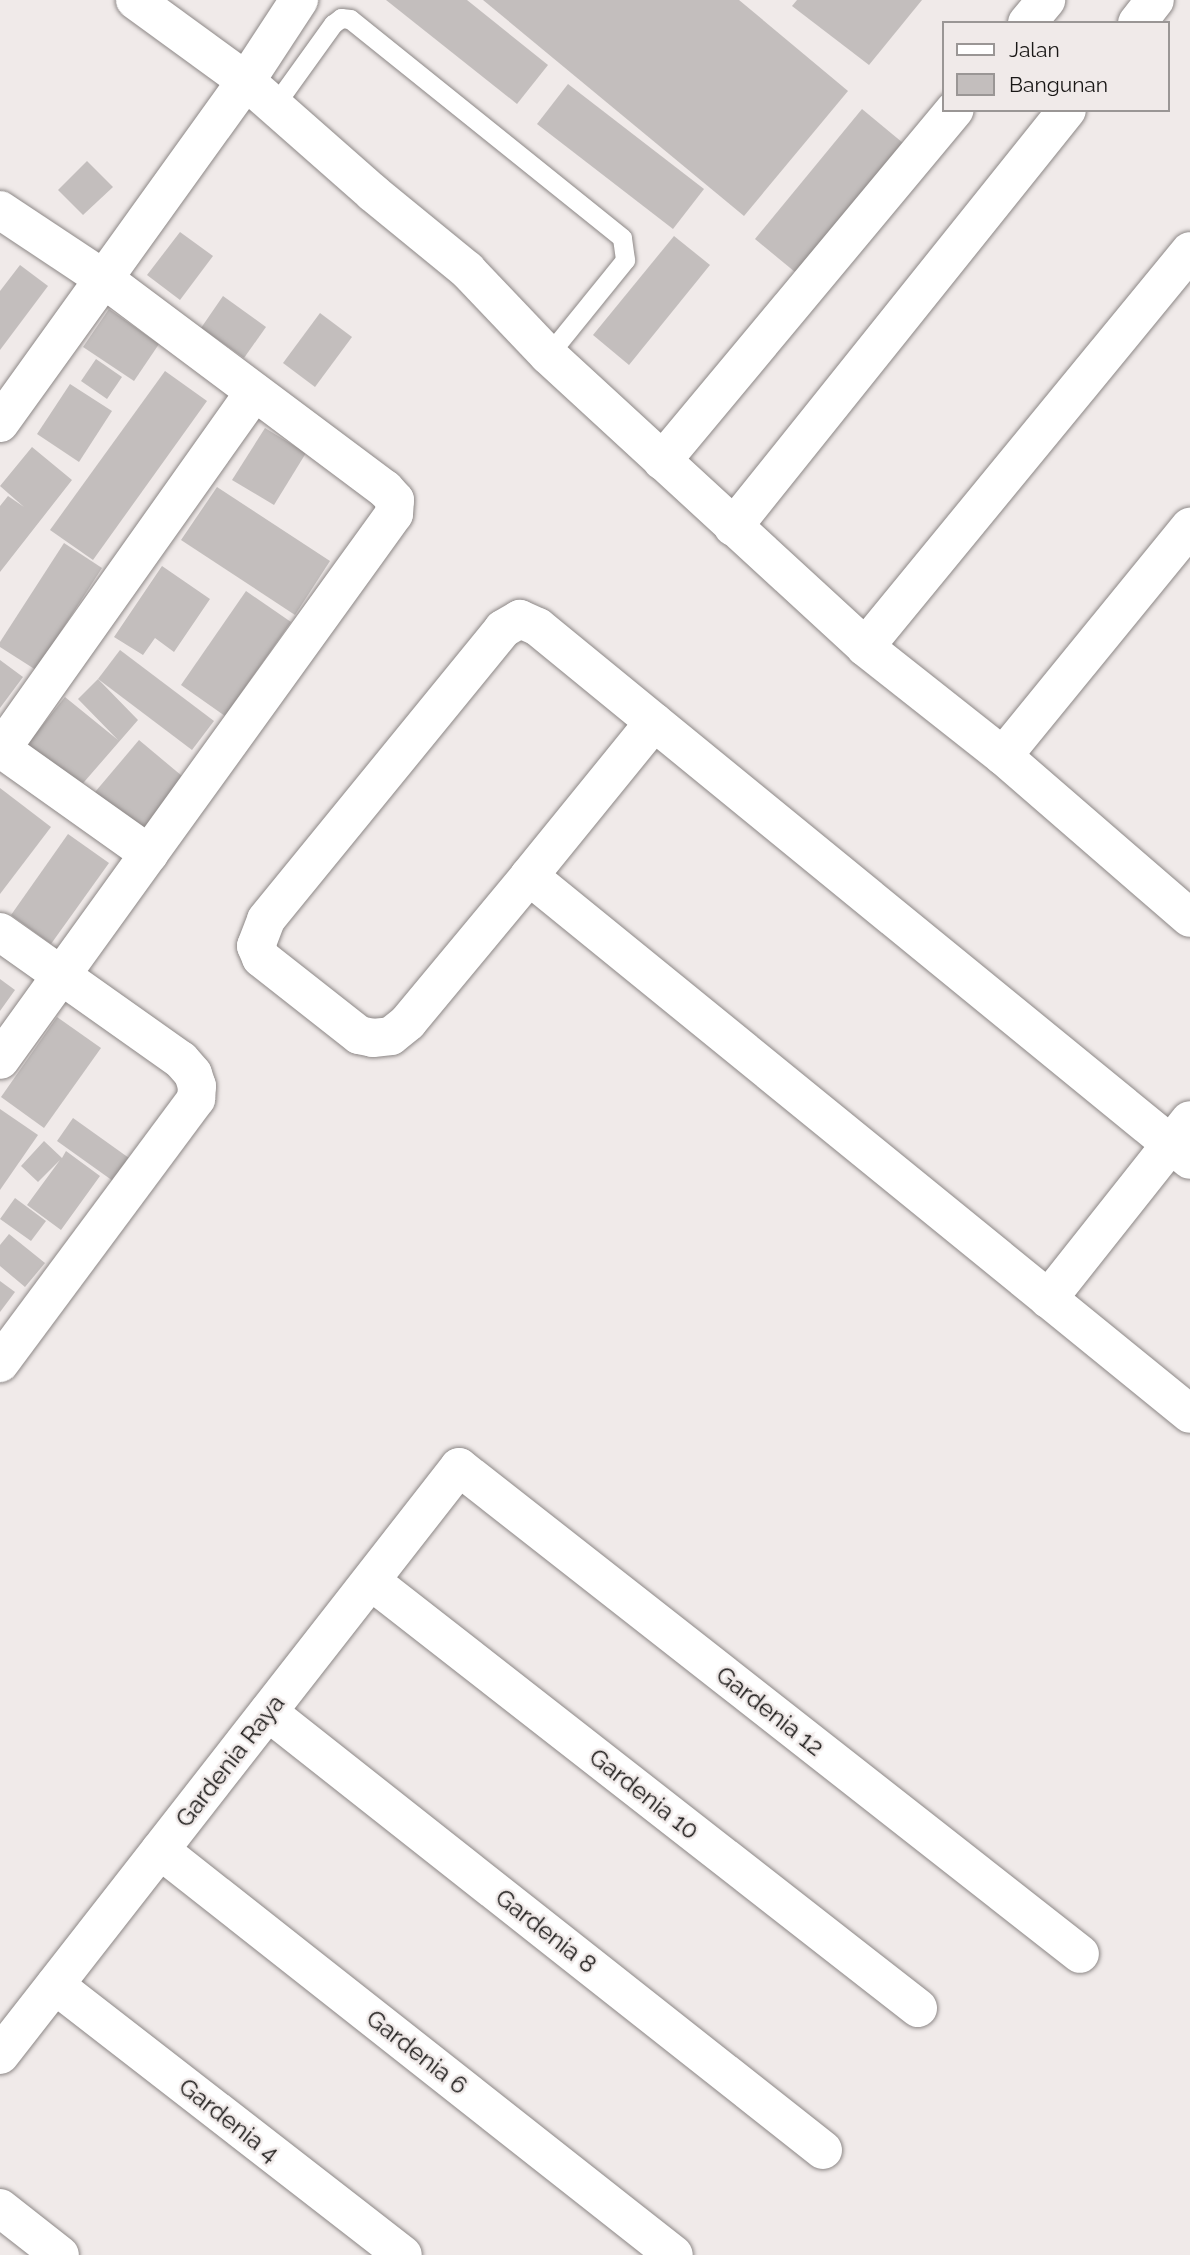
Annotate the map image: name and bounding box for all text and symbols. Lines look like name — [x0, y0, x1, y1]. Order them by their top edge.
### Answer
legend — [942, 21, 1169, 112]
text: Jalan — [1009, 37, 1060, 62]
text: Bangunan — [1009, 72, 1108, 97]
street label: Gardenia 12 — [710, 1660, 830, 1762]
street label: Gardenia Raya — [169, 1689, 291, 1833]
street label: Gardenia 10 — [584, 1742, 704, 1846]
street label: Gardenia 8 — [490, 1883, 602, 1979]
street label: Gardenia 6 — [361, 2004, 473, 2100]
street label: Gardenia 4 — [173, 2072, 285, 2168]

